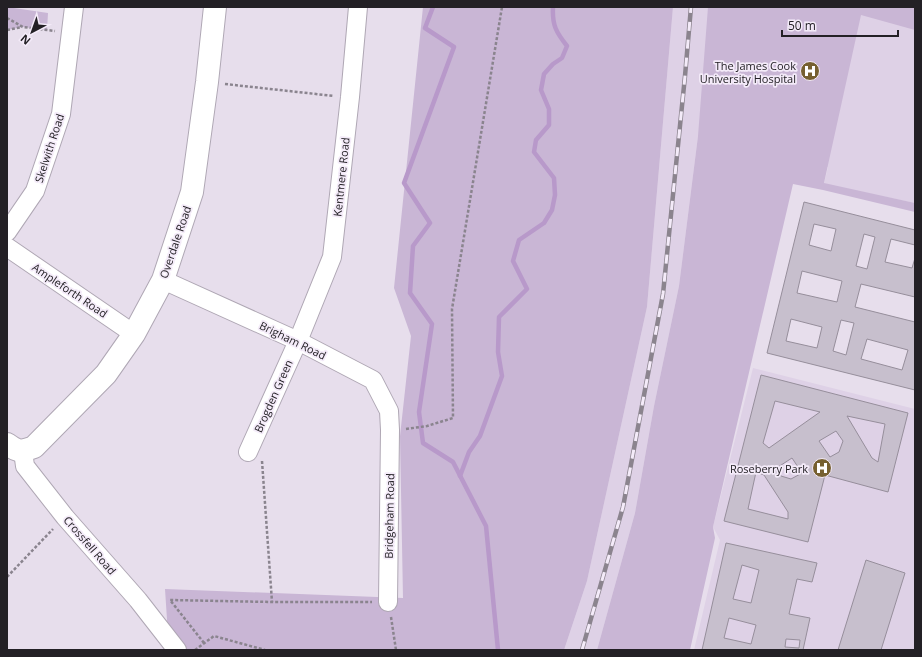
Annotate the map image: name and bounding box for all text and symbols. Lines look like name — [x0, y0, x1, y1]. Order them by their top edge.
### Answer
north arrow — [12, 12, 52, 52]
scale bar — [782, 12, 898, 38]
text: 50 m — [788, 17, 816, 34]
text: N — [17, 31, 33, 49]
place label: The James Cook University Hospital — [700, 58, 796, 86]
hospital icon: The James Cook University Hospital — [799, 60, 821, 82]
street label: Skelwith Road — [31, 112, 67, 184]
street label: Kentmere Road — [329, 137, 353, 217]
street label: Overdale Road — [156, 204, 194, 280]
street label: Ampleforth Road — [30, 259, 110, 321]
street label: Brigham Road — [257, 317, 329, 363]
street label: Brogden Green — [250, 357, 296, 435]
hospital icon: Roseberry Park — [811, 457, 833, 479]
place label: Roseberry Park — [730, 461, 808, 476]
street label: Bridgeham Road — [381, 473, 397, 559]
street label: Crossfell Road — [60, 513, 120, 577]

